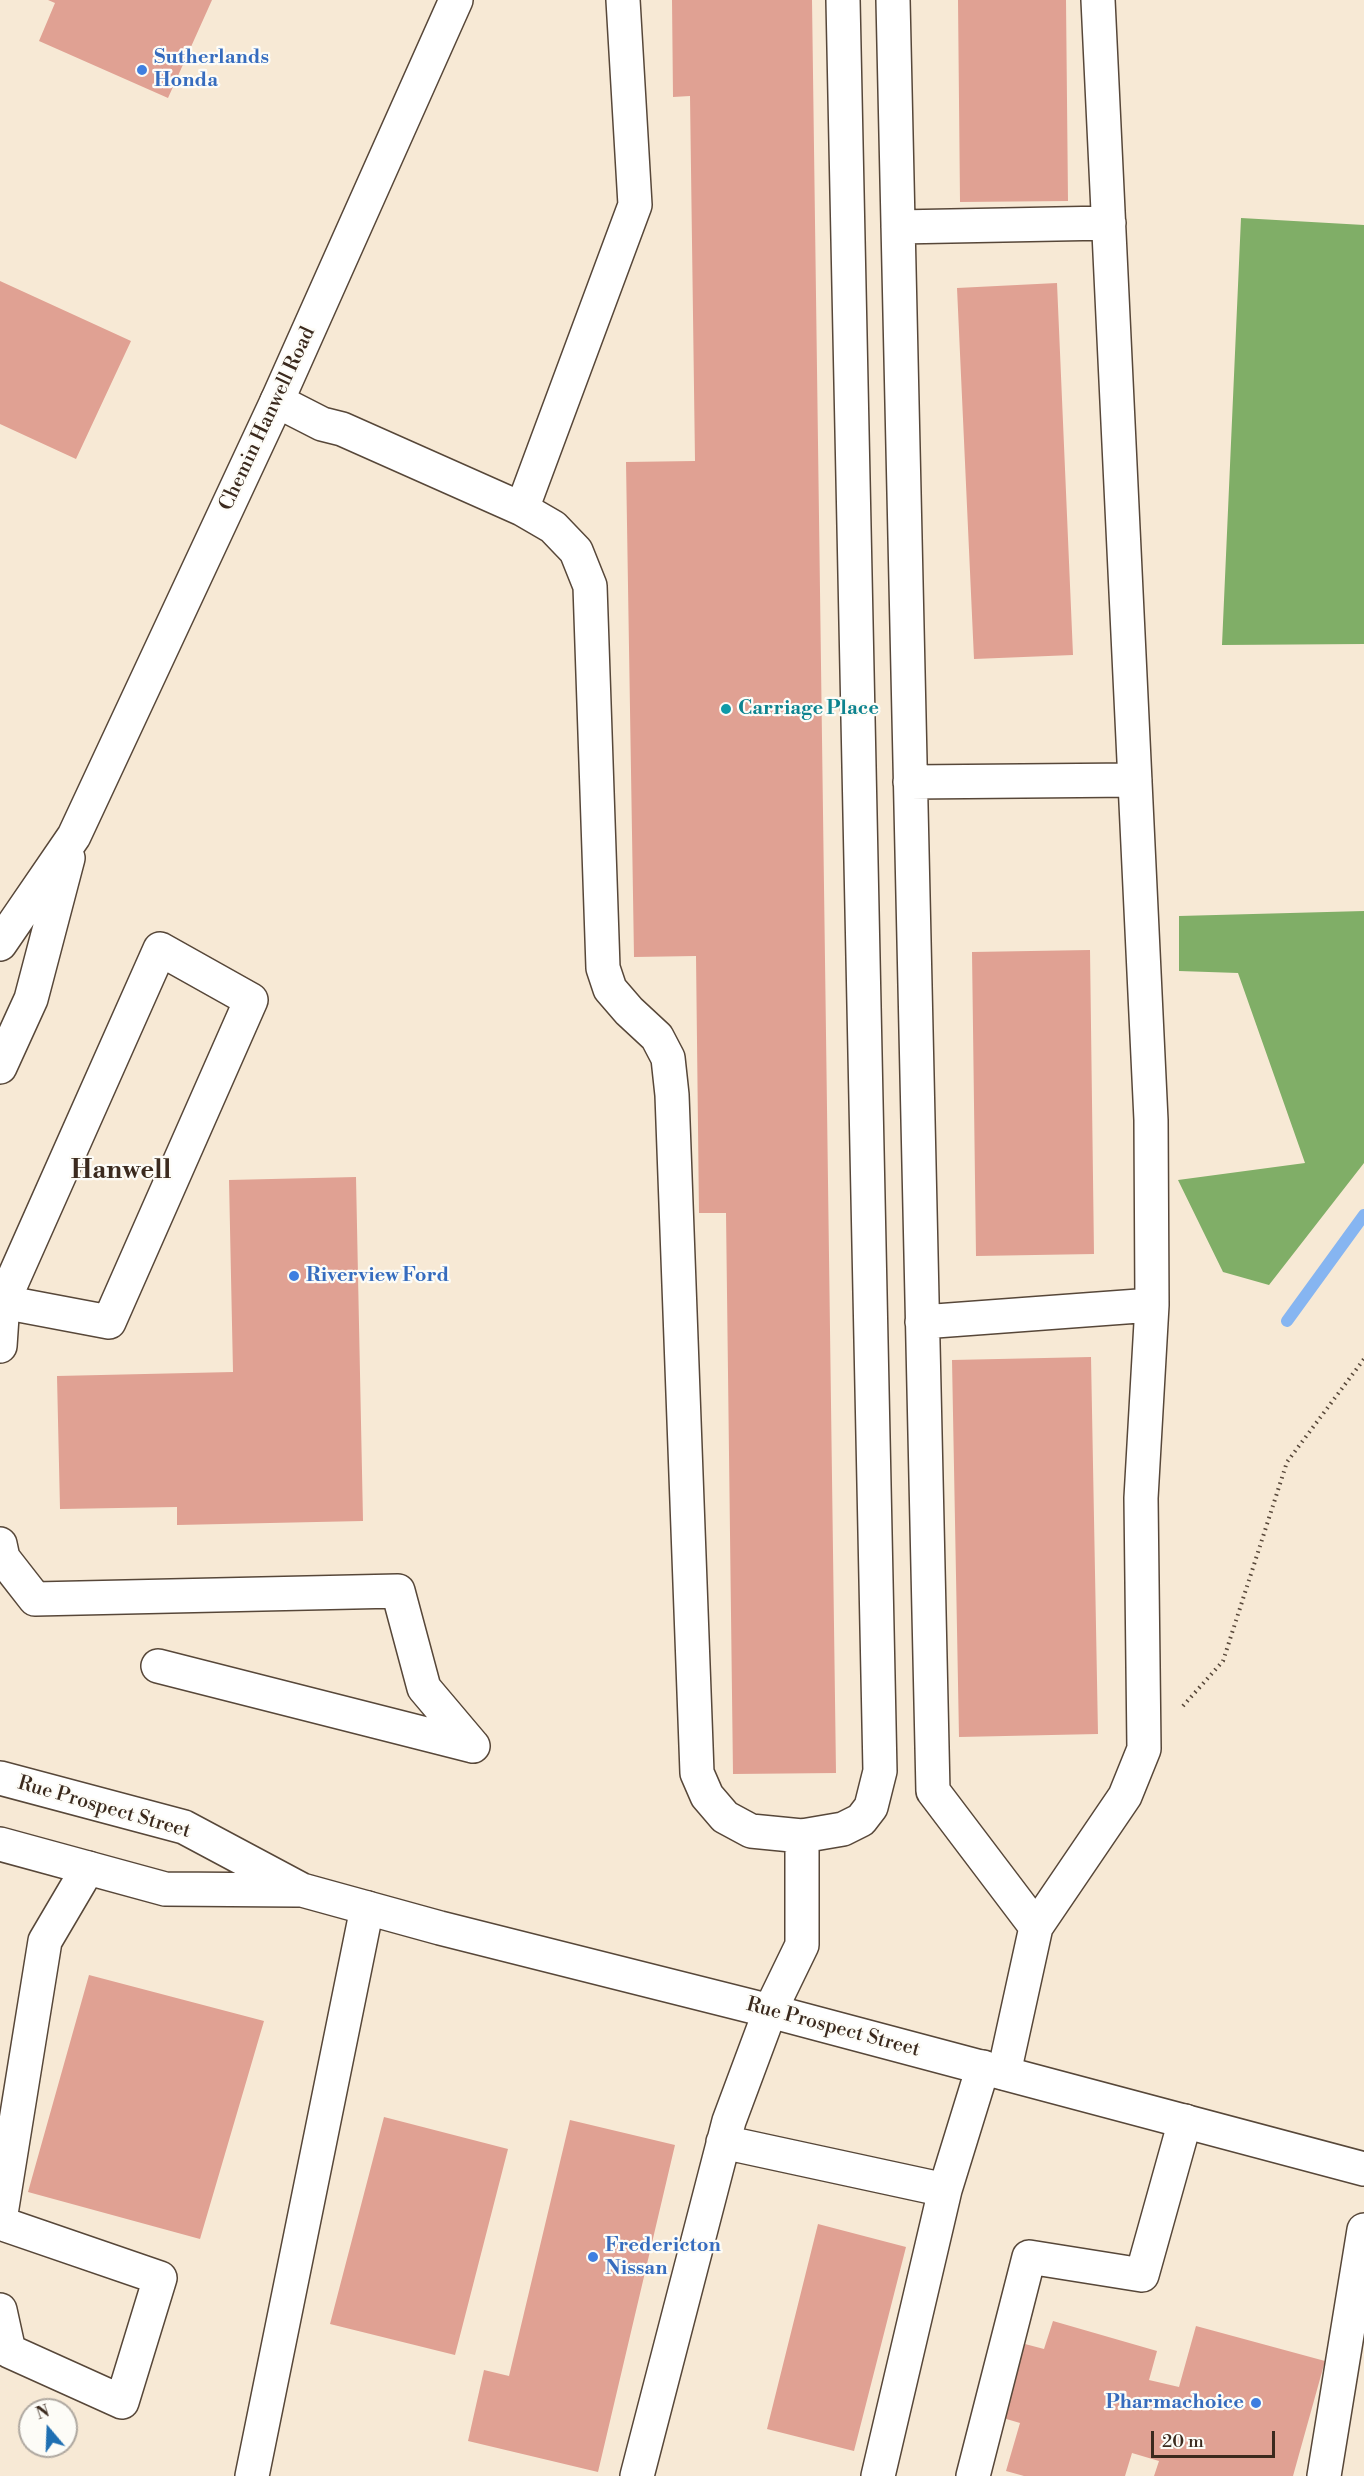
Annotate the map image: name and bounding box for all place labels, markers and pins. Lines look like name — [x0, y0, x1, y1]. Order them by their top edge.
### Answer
place label: Sutherlands Honda — [154, 46, 269, 93]
marker: Sutherlands Honda — [135, 63, 149, 77]
place label: Carriage Place — [738, 697, 879, 721]
marker: Carriage Place — [719, 702, 733, 716]
place label: Riverview Ford — [306, 1264, 449, 1288]
marker: Riverview Ford — [287, 1269, 301, 1283]
place label: Fredericton Nissan — [605, 2234, 721, 2281]
marker: Fredericton Nissan — [586, 2250, 600, 2264]
place label: Pharmachoice — [1105, 2391, 1244, 2415]
marker: Pharmachoice — [1249, 2396, 1263, 2410]

